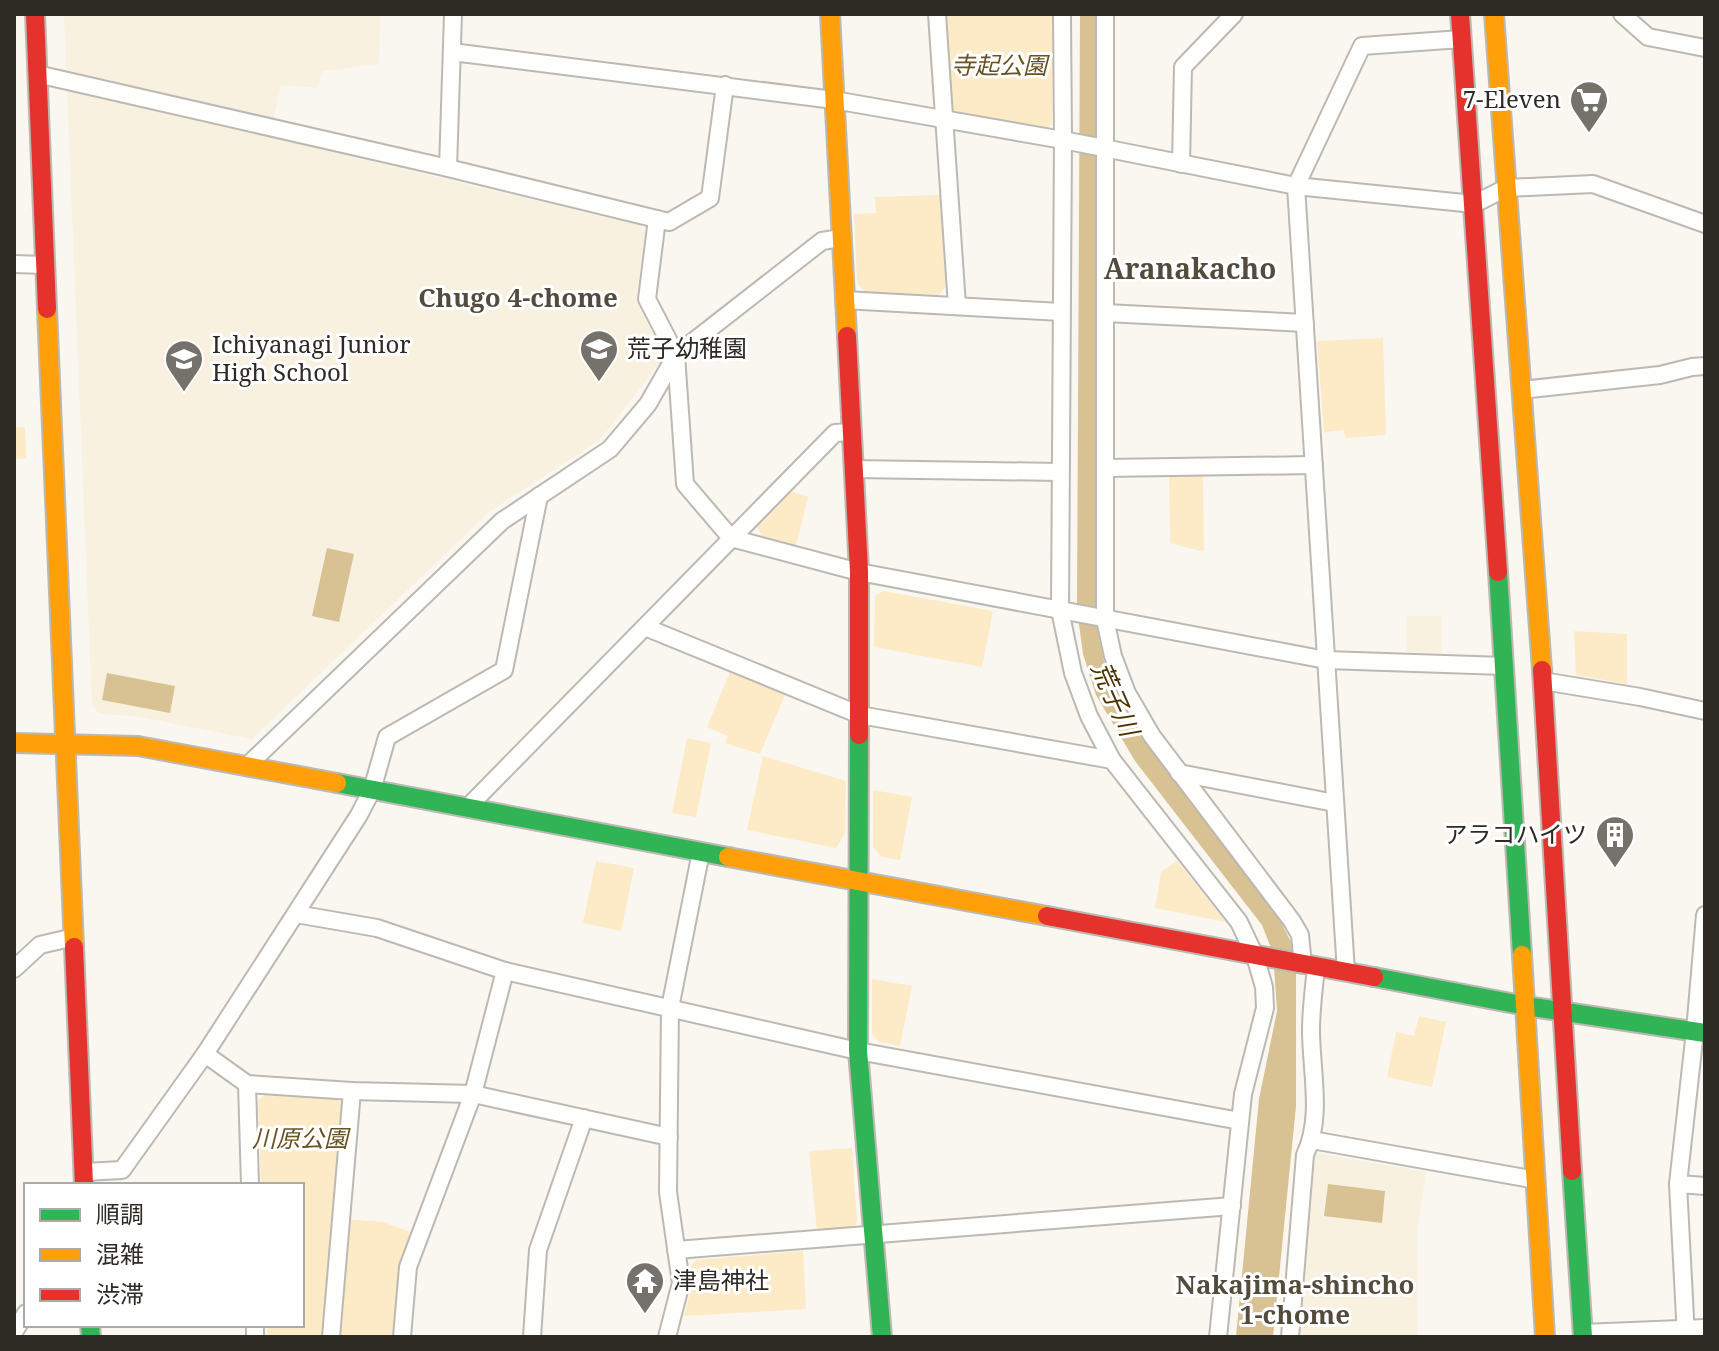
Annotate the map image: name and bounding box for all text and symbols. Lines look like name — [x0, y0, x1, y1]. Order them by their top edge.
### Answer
park label: 寺起公園 — [951, 48, 1050, 81]
supermarket icon: 7-Eleven — [1568, 79, 1610, 134]
place label: 7-Eleven — [1463, 82, 1561, 115]
district label: Aranakacho — [1104, 249, 1276, 287]
district label: Chugo 4-chome — [418, 279, 618, 315]
place label: Ichiyanagi Junior High School — [212, 327, 411, 388]
school or university icon: 荒子幼稚園 — [578, 328, 620, 383]
place label: 荒子幼稚園 — [627, 331, 747, 364]
school or university icon: Ichiyanagi Junior High School — [163, 338, 205, 393]
water label: 荒子川 — [1084, 656, 1149, 744]
building icon: アラコハイツ — [1594, 814, 1636, 869]
place label: アラコハイツ — [1443, 817, 1587, 850]
park label: 川原公園 — [252, 1121, 351, 1154]
legend — [24, 1183, 304, 1327]
text: 順調 — [96, 1197, 144, 1230]
text: 混雑 — [96, 1237, 144, 1270]
temple icon: 津島神社 — [624, 1260, 666, 1315]
place label: 津島神社 — [673, 1263, 769, 1296]
district label: Nakajima-shincho 1-chome — [1175, 1266, 1415, 1332]
text: 渋滞 — [96, 1277, 144, 1310]

